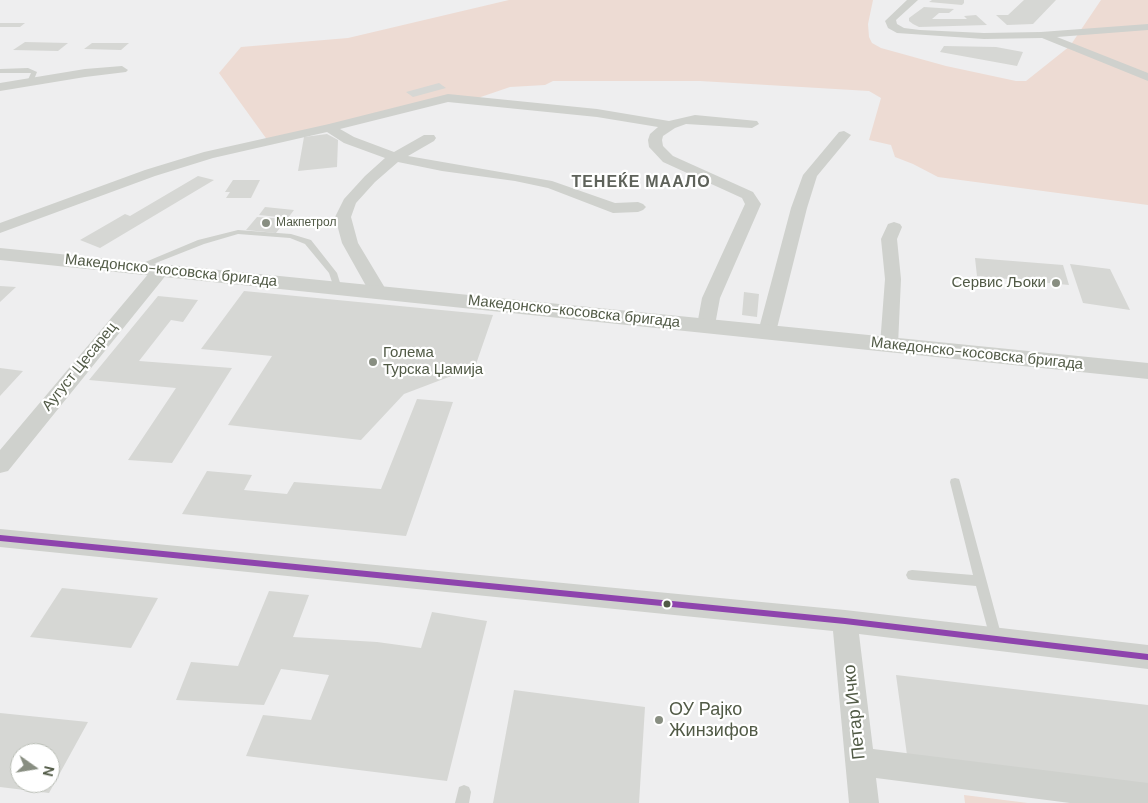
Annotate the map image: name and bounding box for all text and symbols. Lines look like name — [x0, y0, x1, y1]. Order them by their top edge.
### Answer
district label: ТЕНЕЌЕ МААЛО — [570, 173, 712, 193]
place label: Макпетрол — [276, 216, 336, 230]
marker: Макпетрол — [260, 217, 272, 229]
street label: Македонско-косовска бригада — [64, 251, 278, 291]
place label: Сервис Љоки — [952, 274, 1046, 292]
marker: Сервис Љоки — [1050, 277, 1062, 289]
street label: Македонско-косовска бригада — [467, 292, 681, 332]
street label: Аугуст Цесарец — [39, 319, 121, 415]
street label: Македонско-косовска бригада — [870, 334, 1084, 374]
place label: Голема Турска Џамија — [383, 344, 483, 379]
marker: Голема Турска Џамија — [367, 356, 379, 368]
unlabelled marker — [662, 599, 672, 609]
street label: Петар Ичко — [839, 663, 871, 761]
place label: ОУ Рајко Жинзифов — [669, 699, 758, 742]
marker: ОУ Рајко Жинзифов — [653, 714, 665, 726]
north arrow — [10, 743, 60, 793]
text: N — [39, 764, 59, 778]

